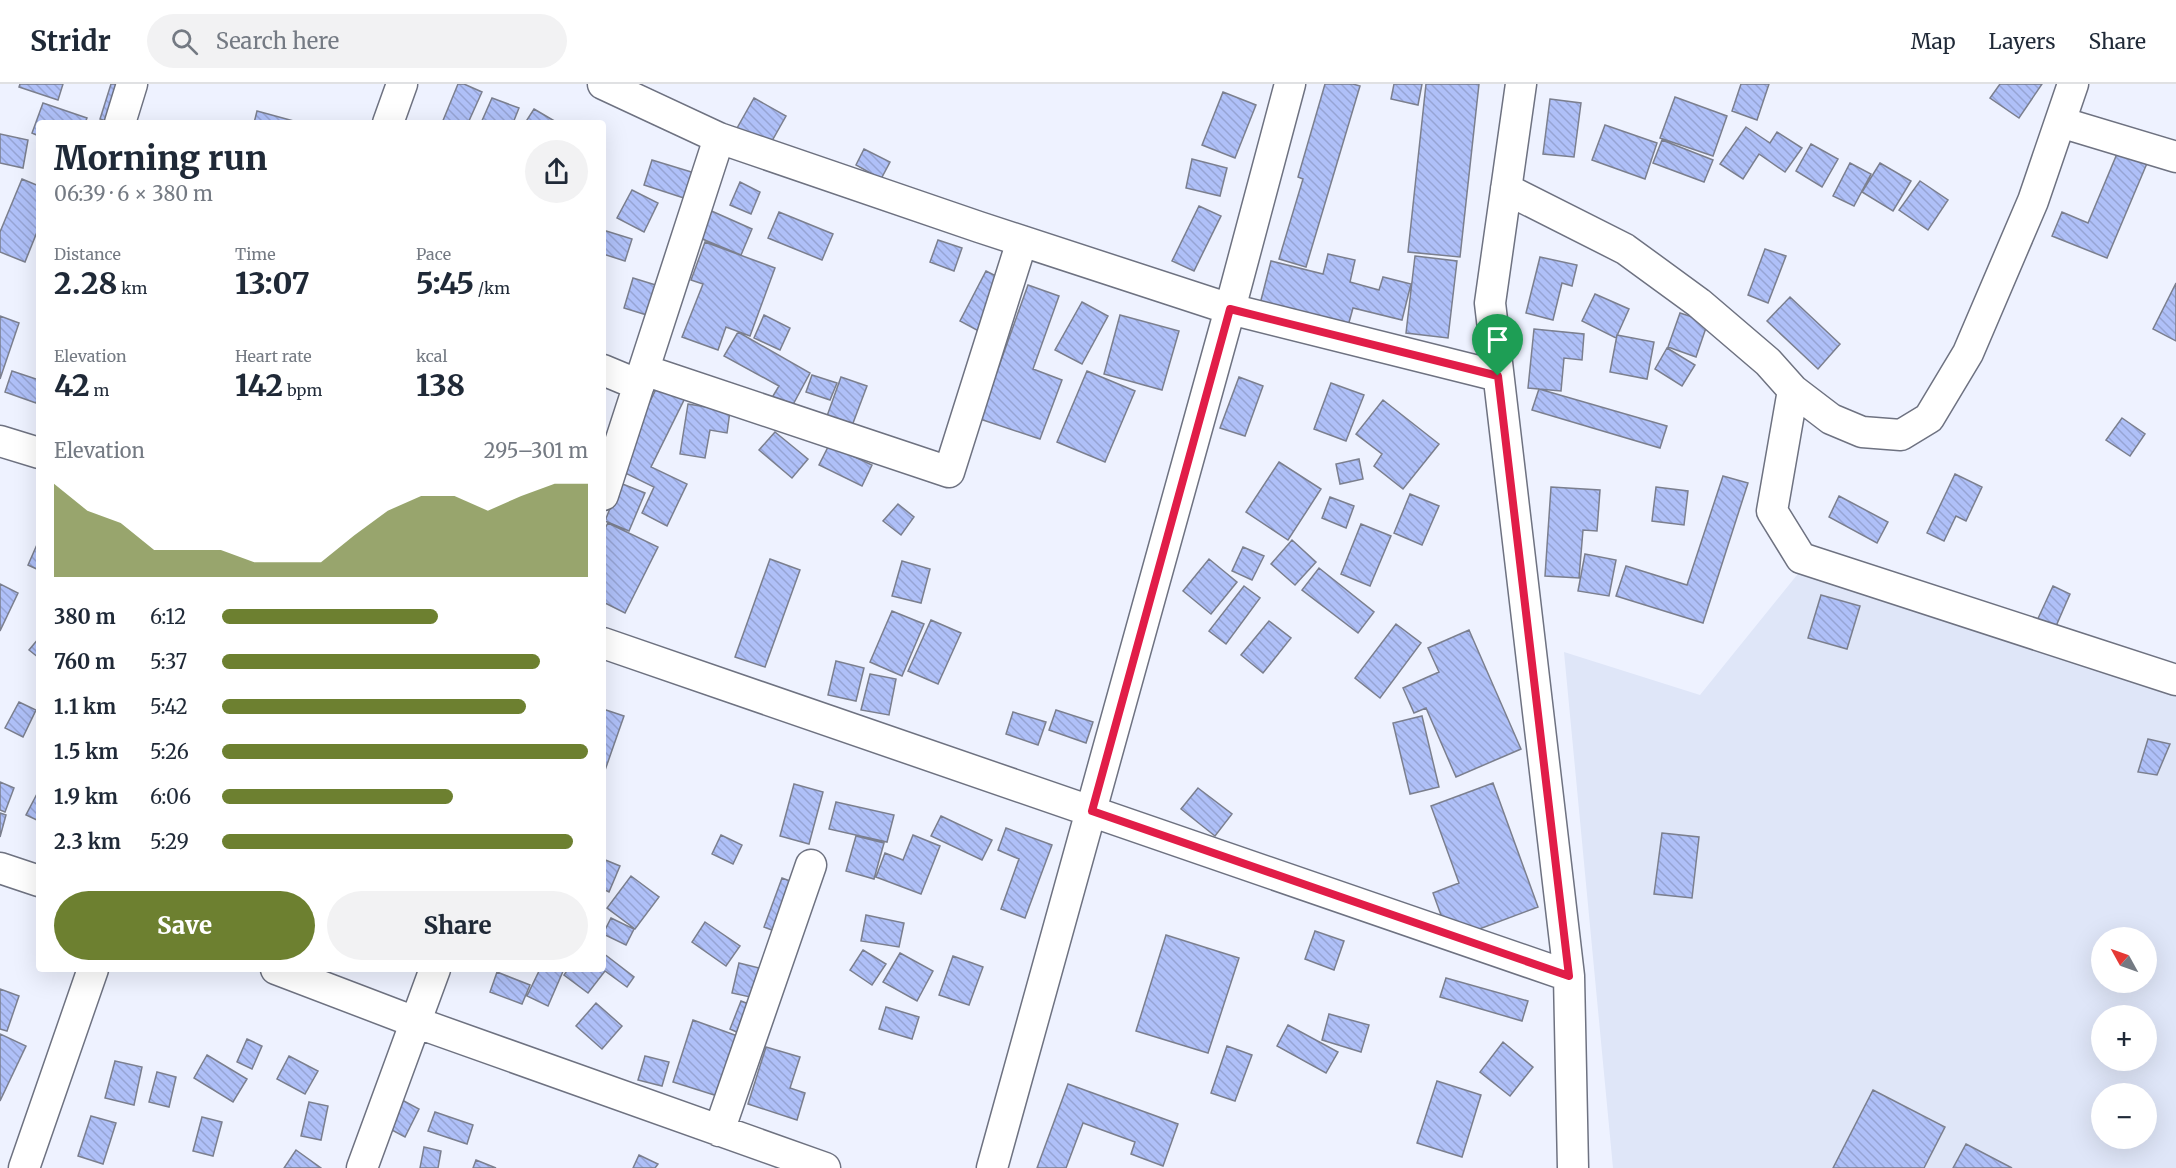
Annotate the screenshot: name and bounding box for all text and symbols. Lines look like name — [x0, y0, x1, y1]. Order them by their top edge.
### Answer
search box — [147, 14, 567, 68]
text: Stridr — [30, 23, 111, 59]
icon: search — [168, 25, 201, 58]
text: Search here — [216, 27, 339, 55]
text: Map — [1911, 28, 1956, 55]
text: Layers — [1989, 28, 2056, 55]
text: Share — [2089, 28, 2146, 55]
text: Morning run — [54, 138, 267, 179]
button: share — [525, 140, 588, 203]
text: 06:39 · 6 × 380 m — [54, 181, 213, 206]
text: Distance — [54, 244, 121, 264]
text: Time — [235, 244, 276, 264]
text: Pace — [416, 244, 451, 264]
text: 2.28 — [54, 264, 117, 302]
text: 13:07 — [235, 264, 310, 302]
text: 5:45 — [416, 264, 474, 302]
text: km — [117, 278, 147, 298]
text: /km — [474, 278, 510, 298]
pin — [1472, 314, 1523, 376]
icon: arrive — [1481, 323, 1514, 356]
text: Elevation — [54, 346, 127, 366]
text: Heart rate — [235, 346, 312, 366]
text: kcal — [416, 346, 447, 366]
text: 42 — [54, 366, 90, 404]
text: 142 — [235, 366, 283, 404]
text: 138 — [416, 366, 465, 404]
text: m — [90, 380, 109, 400]
text: bpm — [283, 380, 322, 400]
text: Elevation — [54, 438, 145, 463]
text: 295–301 m — [484, 438, 588, 463]
text: 380 m — [54, 604, 116, 629]
text: 6:12 — [150, 604, 186, 629]
text: 760 m — [54, 649, 115, 674]
text: 5:37 — [150, 649, 187, 674]
text: 1.1 km — [54, 694, 116, 719]
text: 5:42 — [150, 694, 188, 719]
text: 1.5 km — [54, 739, 118, 764]
text: 5:26 — [150, 739, 189, 764]
text: 1.9 km — [54, 784, 118, 809]
text: 6:06 — [150, 784, 191, 809]
text: 2.3 km — [54, 829, 121, 854]
text: 5:29 — [150, 829, 189, 854]
button: Save — [54, 891, 315, 960]
button: Share — [327, 891, 588, 960]
north arrow — [2091, 927, 2157, 993]
map controls — [2091, 927, 2157, 1149]
button: + — [2091, 1005, 2157, 1071]
button: − — [2091, 1083, 2157, 1149]

